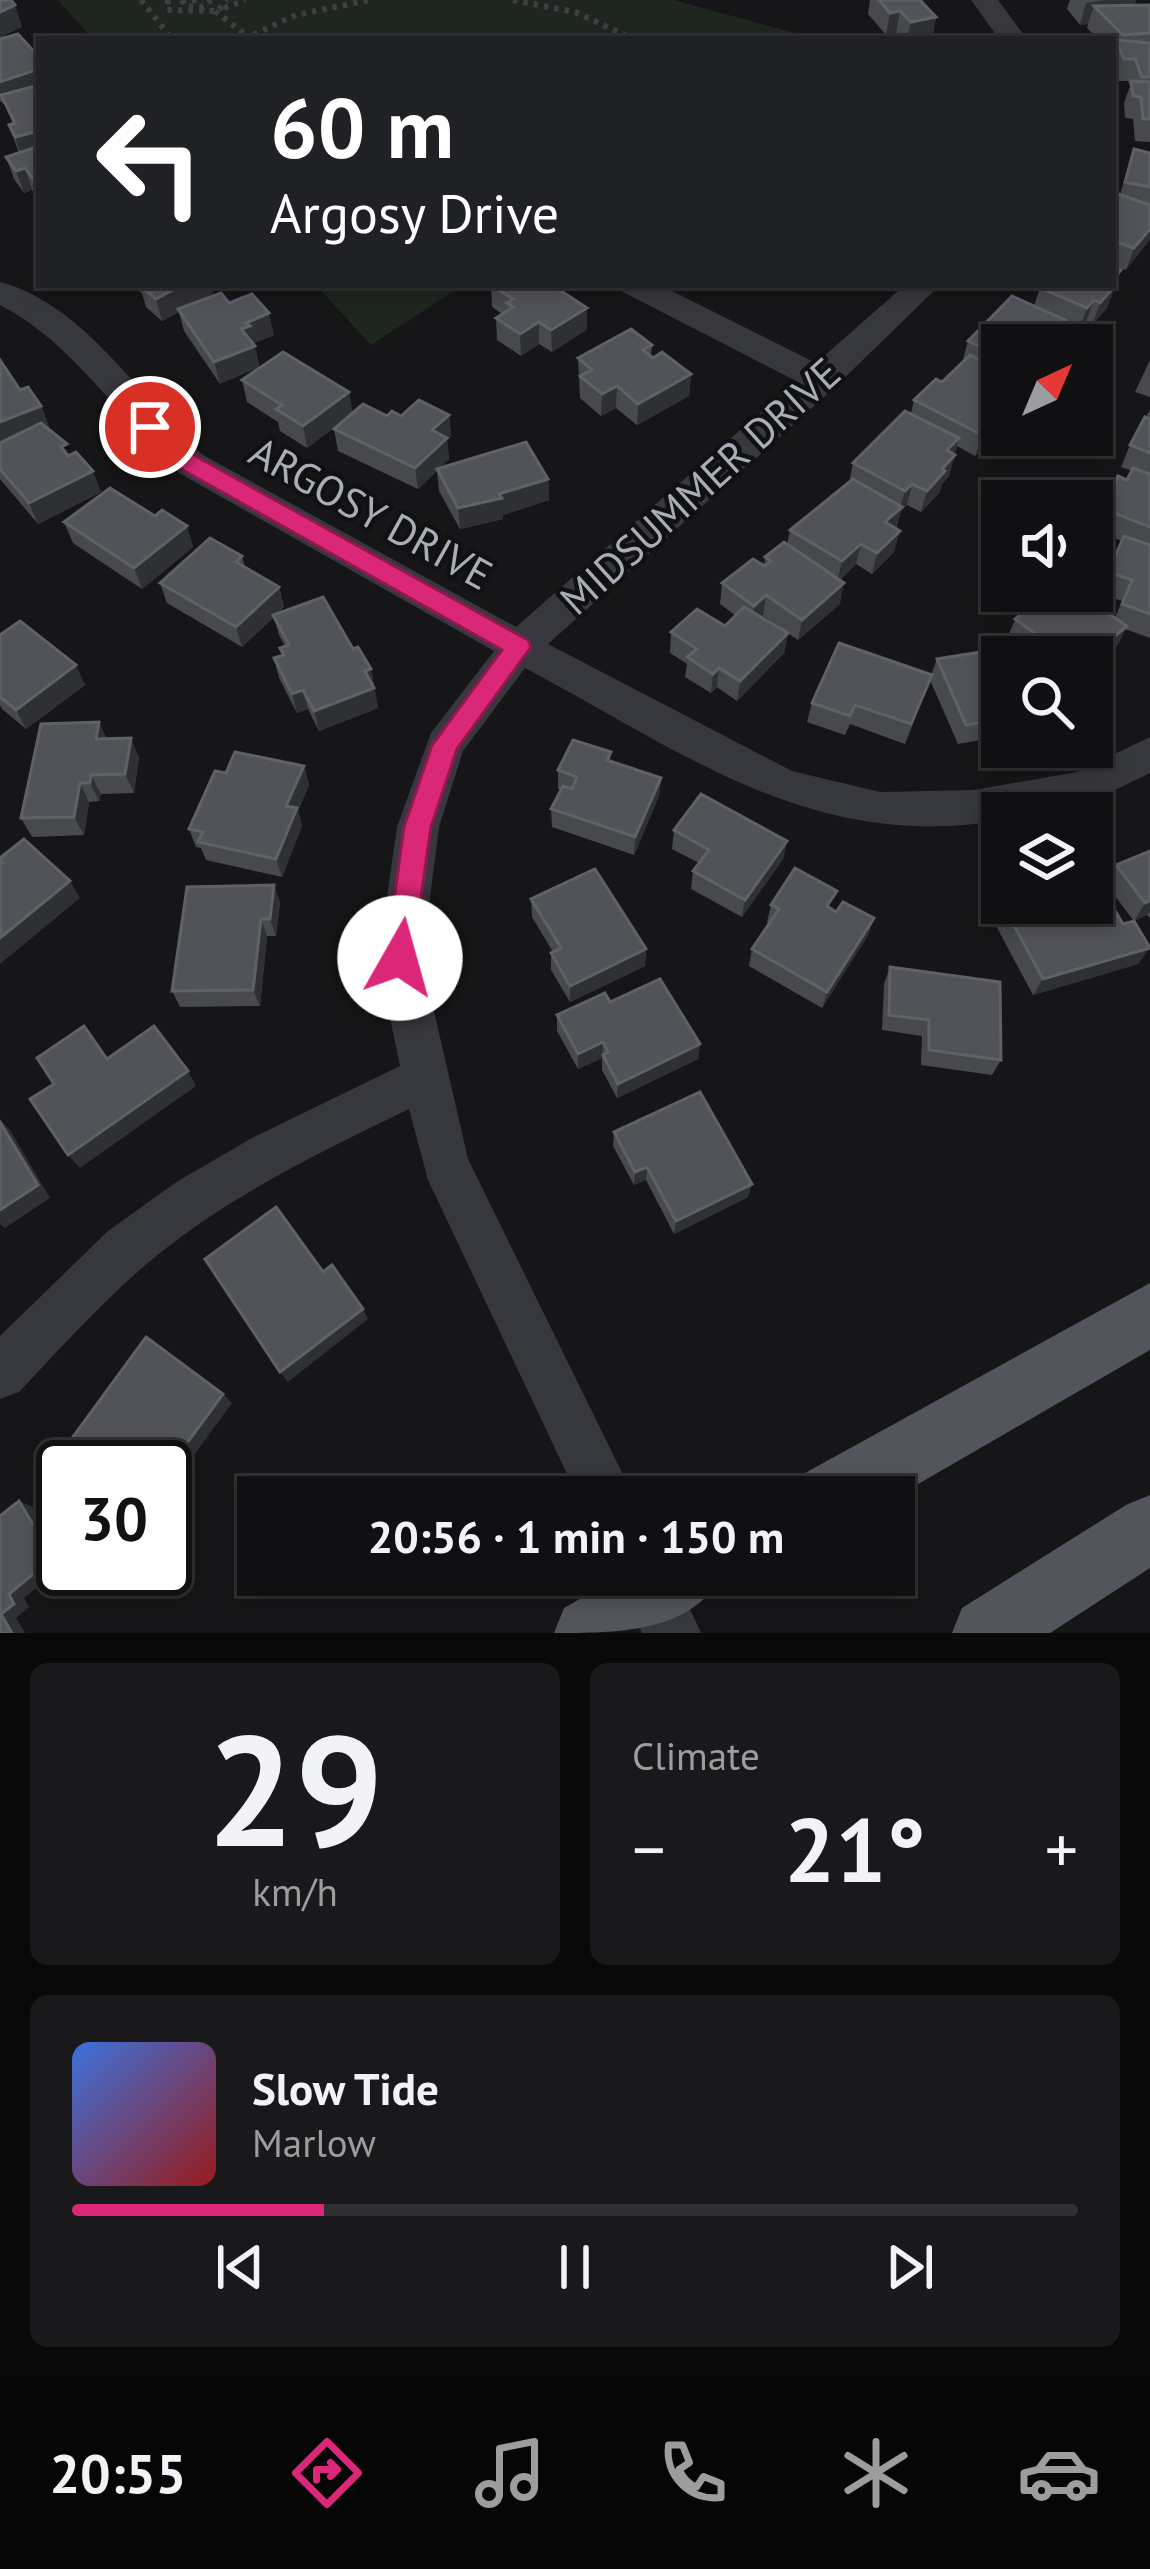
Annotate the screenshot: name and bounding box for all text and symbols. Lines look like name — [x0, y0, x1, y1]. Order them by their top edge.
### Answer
text: 60 m — [270, 72, 454, 181]
icon: left — [72, 84, 228, 240]
text: Argosy Drive — [270, 178, 559, 248]
north arrow — [981, 324, 1113, 456]
map controls — [981, 324, 1113, 924]
street label: MIDSUMMER DRIVE — [548, 345, 851, 626]
pin — [99, 376, 201, 478]
icon: arrive — [117, 394, 183, 460]
street label: ARGOSY DRIVE — [240, 423, 502, 602]
button: sound — [981, 480, 1113, 612]
button: search — [981, 636, 1113, 768]
button: layers — [981, 792, 1113, 924]
position arrow — [337, 895, 463, 1021]
speed limit sign: 30 — [36, 1440, 192, 1596]
text: 20:56 · 1 min · 150 m — [368, 1507, 784, 1565]
text: 29 — [207, 1687, 383, 1889]
text: Climate — [632, 1730, 760, 1781]
text: 21° — [784, 1790, 926, 1907]
text: − — [632, 1806, 665, 1891]
text: + — [1045, 1806, 1078, 1891]
text: km/h — [252, 1866, 338, 1917]
text: Slow Tide — [252, 2059, 439, 2117]
text: Marlow — [252, 2117, 376, 2168]
icon: previous — [207, 2234, 273, 2300]
icon: pause — [542, 2234, 608, 2300]
icon: next — [877, 2234, 943, 2300]
icon: directions — [285, 2431, 369, 2515]
icon: music — [468, 2431, 552, 2515]
icon: phone — [651, 2431, 735, 2515]
icon: climate — [834, 2431, 918, 2515]
icon: car — [1017, 2431, 1101, 2515]
text: 20:55 — [49, 2438, 186, 2508]

